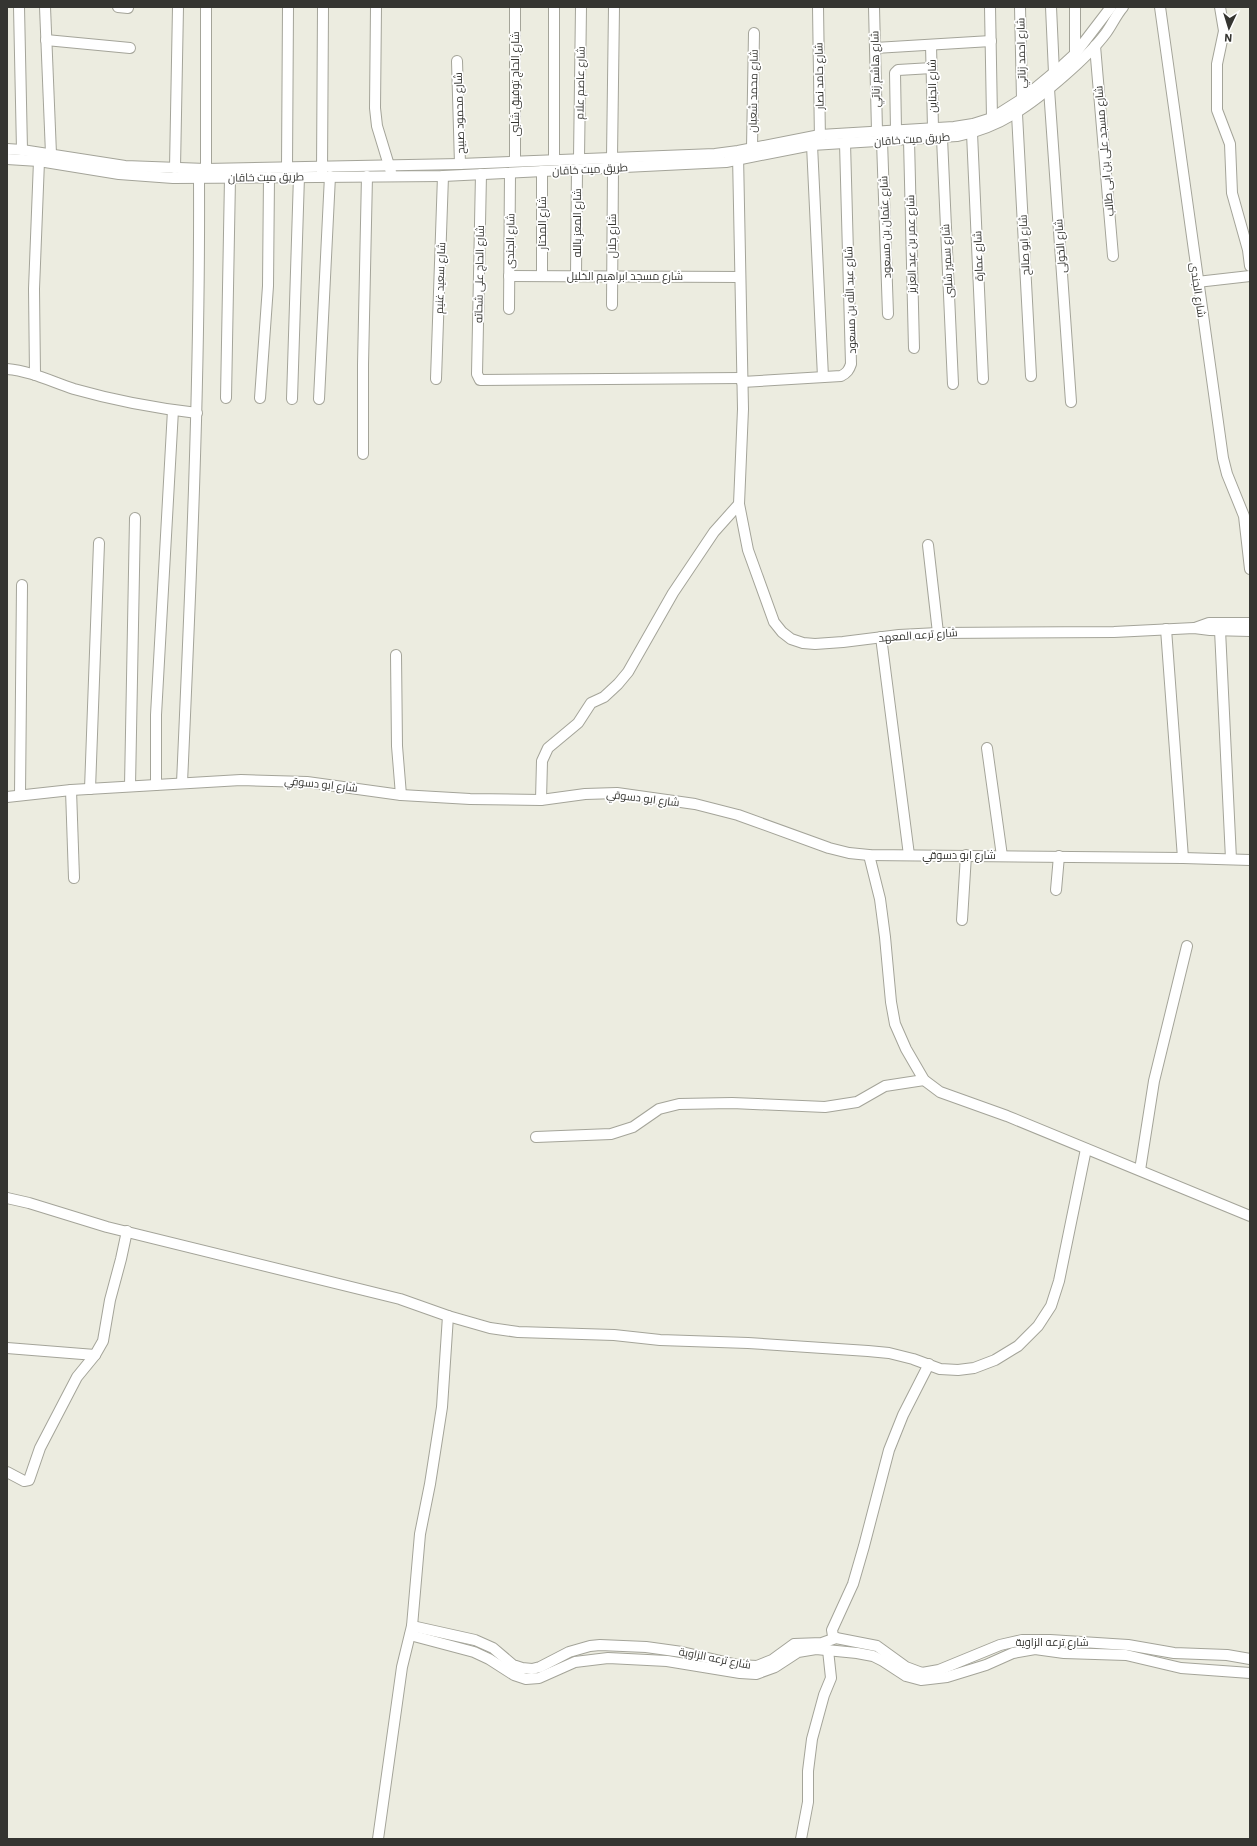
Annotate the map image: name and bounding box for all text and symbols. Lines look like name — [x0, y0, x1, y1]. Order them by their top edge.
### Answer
north arrow — [1209, 8, 1249, 48]
street label: شارع احمد زناتي — [1013, 18, 1031, 88]
street label: شارع الحاج توفيق شلبى — [508, 31, 523, 137]
street label: شارع هاشم زناتي — [867, 31, 885, 107]
text: N — [1224, 31, 1233, 45]
street label: شارع حامد نصار — [811, 42, 828, 111]
street label: شارع عاصم علام — [572, 46, 589, 120]
street label: شارع محمد شعبان — [745, 49, 762, 133]
street label: شارع الجناين — [925, 59, 940, 113]
street label: شارع محمود صبيح — [451, 72, 468, 154]
street label: شارع مسجد على بن ابى طالب — [1091, 85, 1118, 217]
street label: طريق ميت خاقان — [873, 129, 951, 149]
street label: طريق ميت خاقان — [552, 160, 628, 178]
street label: طريق ميت خاقان — [228, 169, 304, 185]
street label: شارع عثمان بن مسعود — [876, 175, 895, 279]
street label: شارع المعز بالله — [570, 188, 585, 258]
street label: شارع عمر بن عبد العزيز — [903, 195, 920, 294]
street label: شارع المختار — [535, 196, 550, 251]
street label: شارع الجندى — [503, 213, 518, 269]
street label: شارع جلال — [605, 214, 620, 258]
street label: شارع ابو صالح — [1015, 214, 1034, 276]
street label: شارع الخولى — [1051, 218, 1070, 273]
street label: شارع سمير شلبى — [938, 224, 957, 298]
street label: شارع الحاج على شحاته — [471, 225, 488, 323]
street label: شارع عمارة — [970, 231, 987, 281]
street label: شارع سعيد غنيم — [432, 242, 449, 314]
street label: شارع عبد الله بن مسعود — [840, 246, 860, 354]
street label: شارع الجندى — [1186, 262, 1209, 319]
street label: شارع مسجد ابراهيم الخليل — [567, 269, 683, 284]
street label: شارع ترعه المعهد — [878, 625, 958, 646]
street label: شارع ابو دسوقي — [283, 773, 358, 797]
street label: شارع ابو دسوقي — [605, 787, 680, 811]
street label: شارع ابو دسوقي — [922, 848, 996, 864]
street label: شارع ترعه الزاوية — [1015, 1635, 1089, 1650]
street label: شارع ترعه الزاوية — [678, 1644, 752, 1673]

